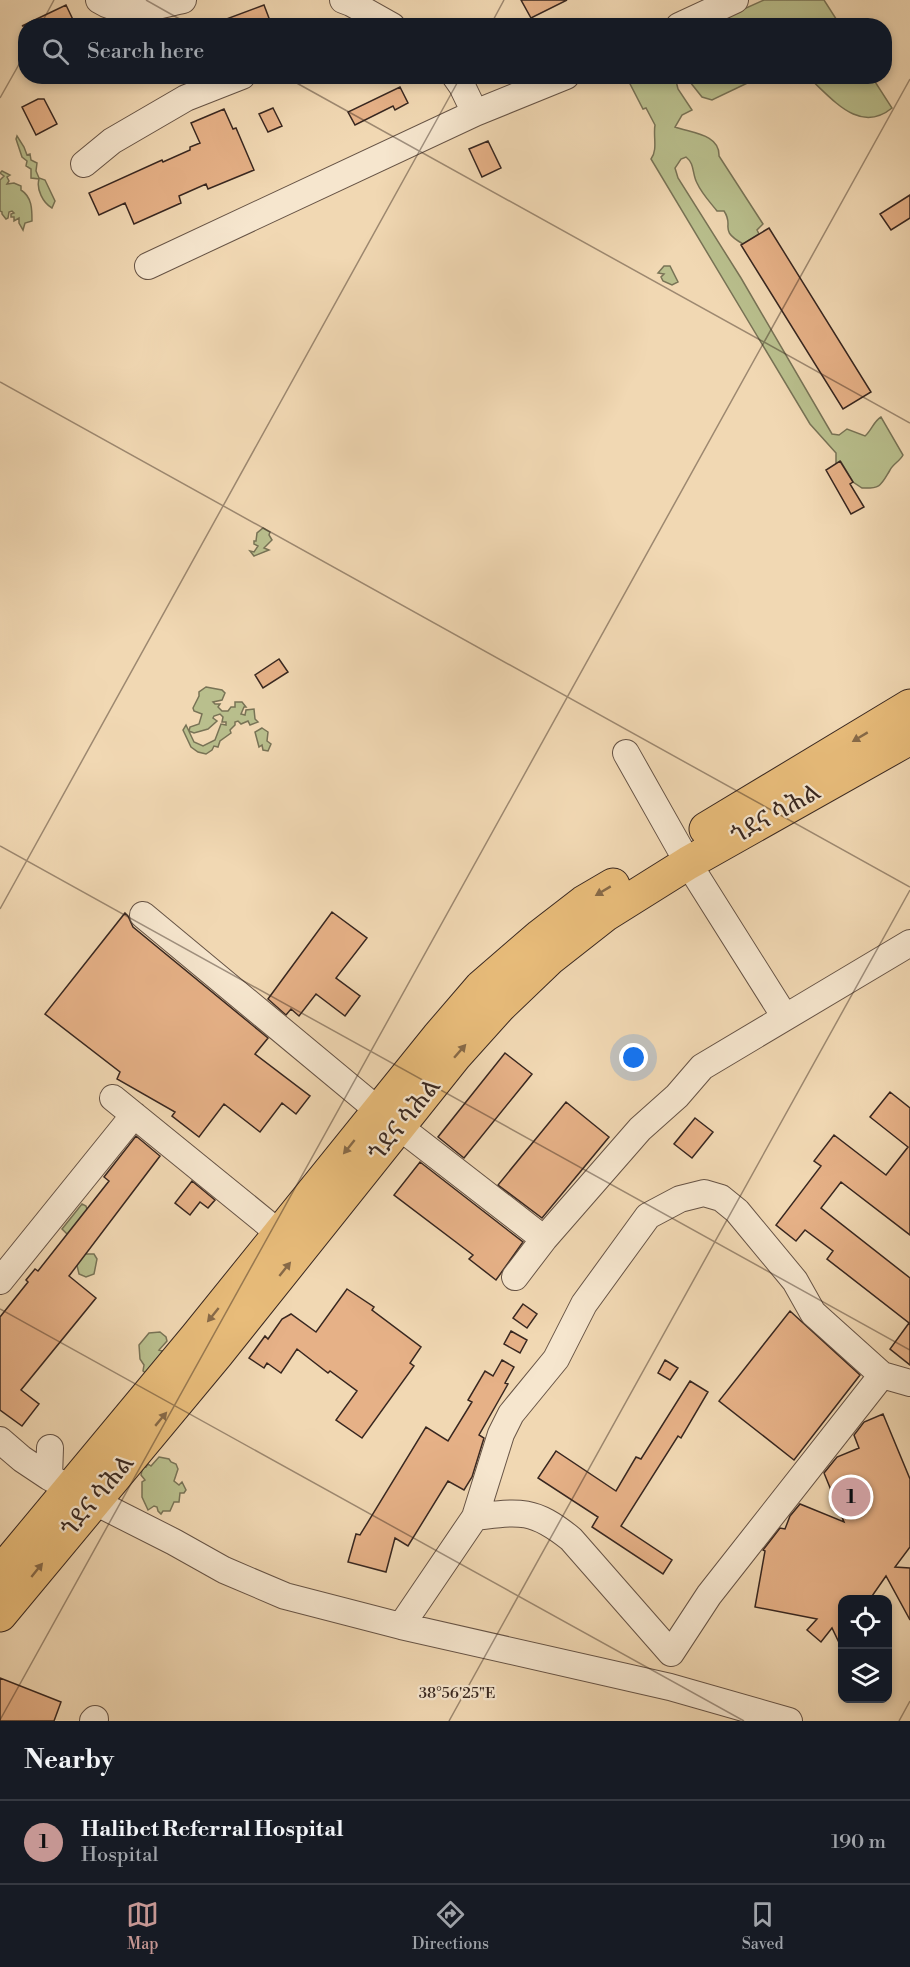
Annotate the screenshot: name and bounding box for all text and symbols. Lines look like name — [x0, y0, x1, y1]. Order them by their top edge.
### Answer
search box — [18, 18, 892, 84]
icon: search — [39, 35, 72, 68]
text: Search here — [87, 38, 204, 65]
one-way arrow — [852, 731, 868, 742]
street label: ጎደና ሳሕል — [726, 777, 826, 851]
one-way arrow — [595, 885, 611, 896]
your location — [619, 1043, 648, 1072]
one-way arrow — [453, 1044, 466, 1059]
street label: ጎደና ሳሕል — [362, 1072, 448, 1168]
one-way arrow — [343, 1140, 356, 1155]
one-way arrow — [278, 1262, 291, 1277]
one-way arrow — [208, 1308, 220, 1323]
one-way arrow — [155, 1412, 167, 1427]
street label: ጎደና ሳሕል — [55, 1449, 141, 1543]
pin: 1 — [832, 1474, 870, 1520]
one-way arrow — [30, 1562, 43, 1577]
map controls — [838, 1595, 892, 1703]
button: locate — [838, 1595, 892, 1649]
button: layers — [838, 1649, 892, 1703]
text: 38°56'25"E — [419, 1684, 495, 1703]
text: Nearby — [24, 1744, 114, 1776]
text: Halibet Referral Hospital — [81, 1816, 343, 1843]
text: 1 — [39, 1830, 48, 1855]
text: 190 m — [831, 1830, 886, 1855]
text: Hospital — [81, 1843, 158, 1868]
tab: Map — [126, 1898, 159, 1954]
tab: Directions — [412, 1898, 489, 1954]
tab: Saved — [742, 1898, 784, 1954]

